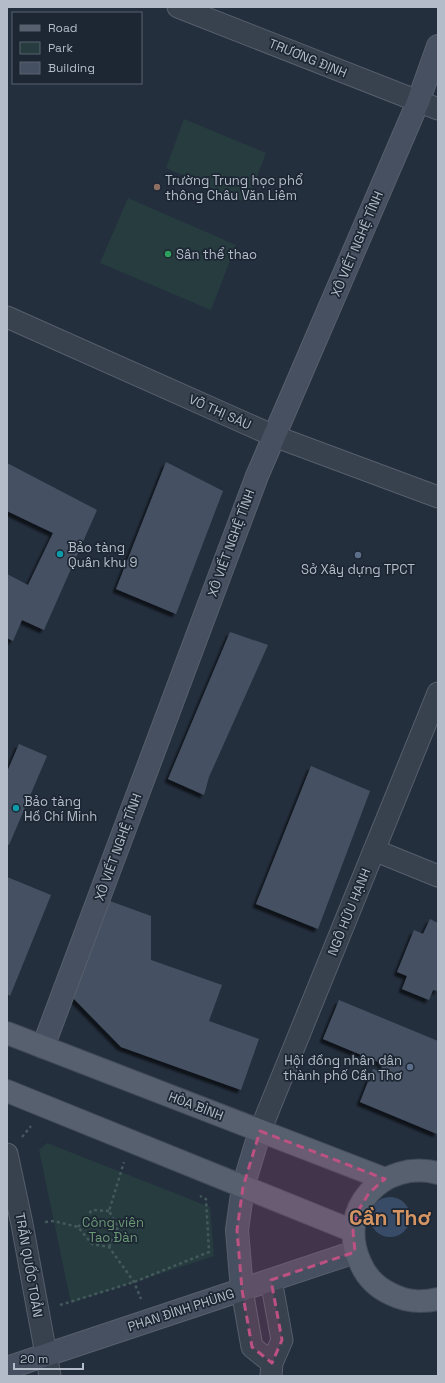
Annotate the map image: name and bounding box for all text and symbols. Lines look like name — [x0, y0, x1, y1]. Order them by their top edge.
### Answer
legend — [12, 12, 142, 84]
text: Road — [48, 20, 77, 36]
street label: TRƯƠNG ĐỊNH — [266, 35, 350, 81]
text: Park — [48, 40, 73, 56]
text: Building — [48, 60, 95, 76]
place label: Trường Trung học phổ thông Châu Văn Liêm — [165, 172, 303, 204]
marker: Trường Trung học phổ thông Châu Văn Liêm — [152, 182, 162, 192]
street label: XÔ VIẾT NGHỆ TĨNH — [326, 188, 387, 299]
place label: Sân thể thao — [176, 246, 257, 263]
marker: Sân thể thao — [163, 249, 173, 259]
street label: VÕ THỊ SÁU — [186, 391, 254, 433]
street label: XÔ VIẾT NGHỆ TĨNH — [203, 487, 258, 599]
place label: Bảo tàng Quân khu 9 — [68, 539, 138, 571]
marker: Bảo tàng Quân khu 9 — [55, 549, 65, 559]
marker: Sở Xây dựng TPCT — [353, 550, 363, 560]
place label: Sở Xây dựng TPCT — [301, 561, 415, 578]
street label: XÔ VIẾT NGHỆ TĨNH — [90, 791, 145, 903]
place label: Bảo tàng Hồ Chí Minh — [24, 793, 97, 825]
marker: Bảo tàng Hồ Chí Minh — [11, 803, 21, 813]
street label: NGÔ HỮU HẠNH — [324, 866, 374, 958]
place label: Hội đồng nhân dân thành phố Cần Thơ — [283, 1052, 402, 1084]
marker: Hội đồng nhân dân thành phố Cần Thơ — [405, 1062, 415, 1072]
street label: HÒA BÌNH — [166, 1088, 226, 1124]
district label: Cần Thơ — [349, 1204, 432, 1231]
street label: TRẦN QUỐC TOẢN — [11, 1211, 48, 1319]
park label: Công viên Tao Đàn — [82, 1214, 144, 1246]
street label: PHAN ĐÌNH PHÙNG — [126, 1285, 236, 1335]
scale bar — [14, 1345, 83, 1371]
text: 20 m — [20, 1351, 48, 1367]

